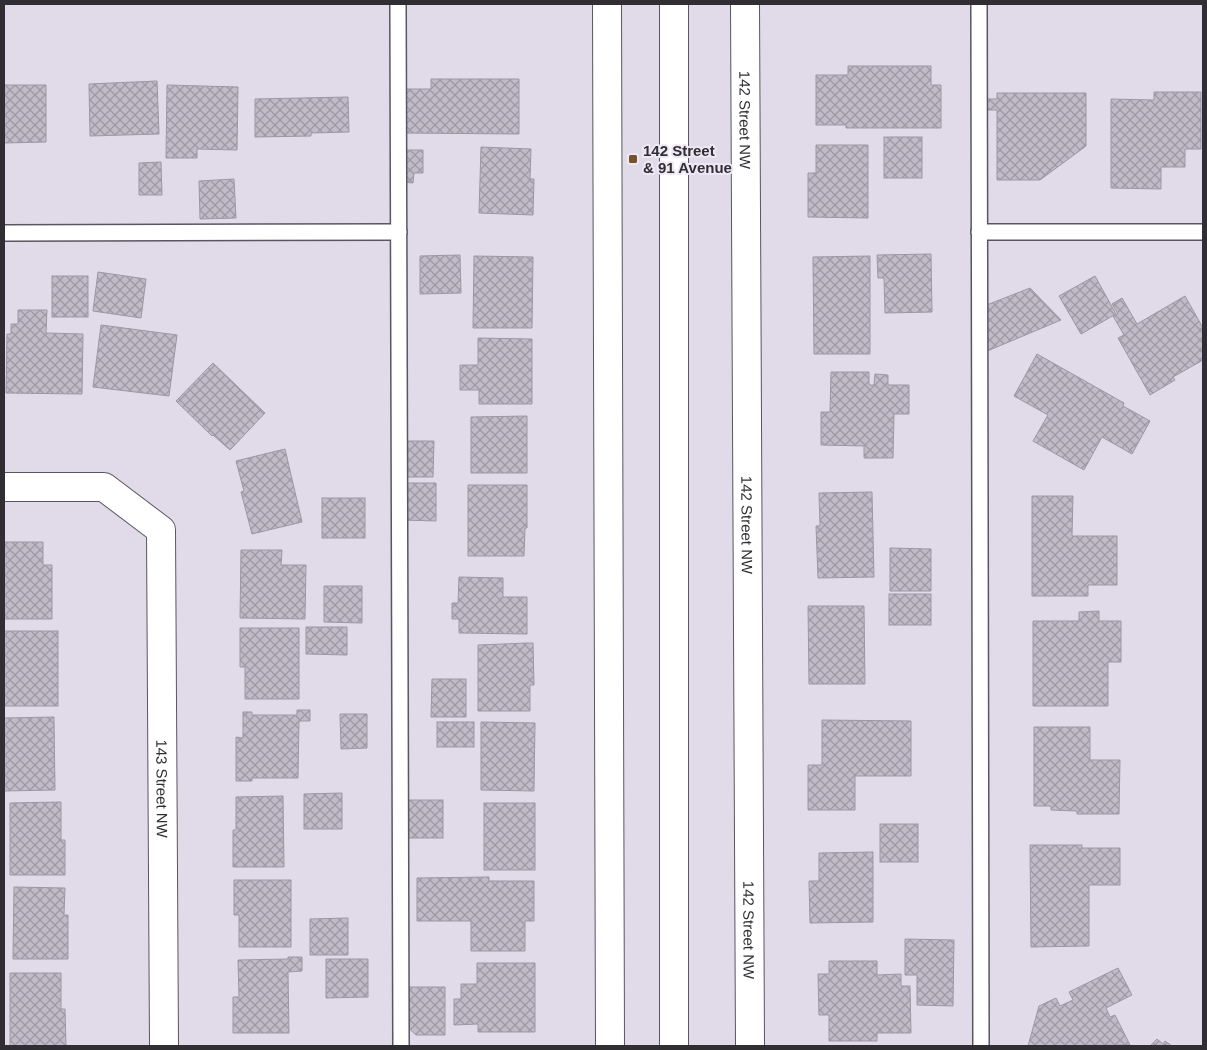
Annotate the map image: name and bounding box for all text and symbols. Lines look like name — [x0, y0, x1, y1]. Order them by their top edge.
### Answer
street label: 142 Street NW — [737, 71, 754, 170]
place label: 142 Street & 91 Avenue — [643, 142, 732, 176]
marker: 142 Street & 91 Avenue — [627, 153, 639, 165]
street label: 142 Street NW — [739, 476, 756, 575]
street label: 143 Street NW — [154, 739, 171, 839]
street label: 142 Street NW — [741, 881, 758, 980]

